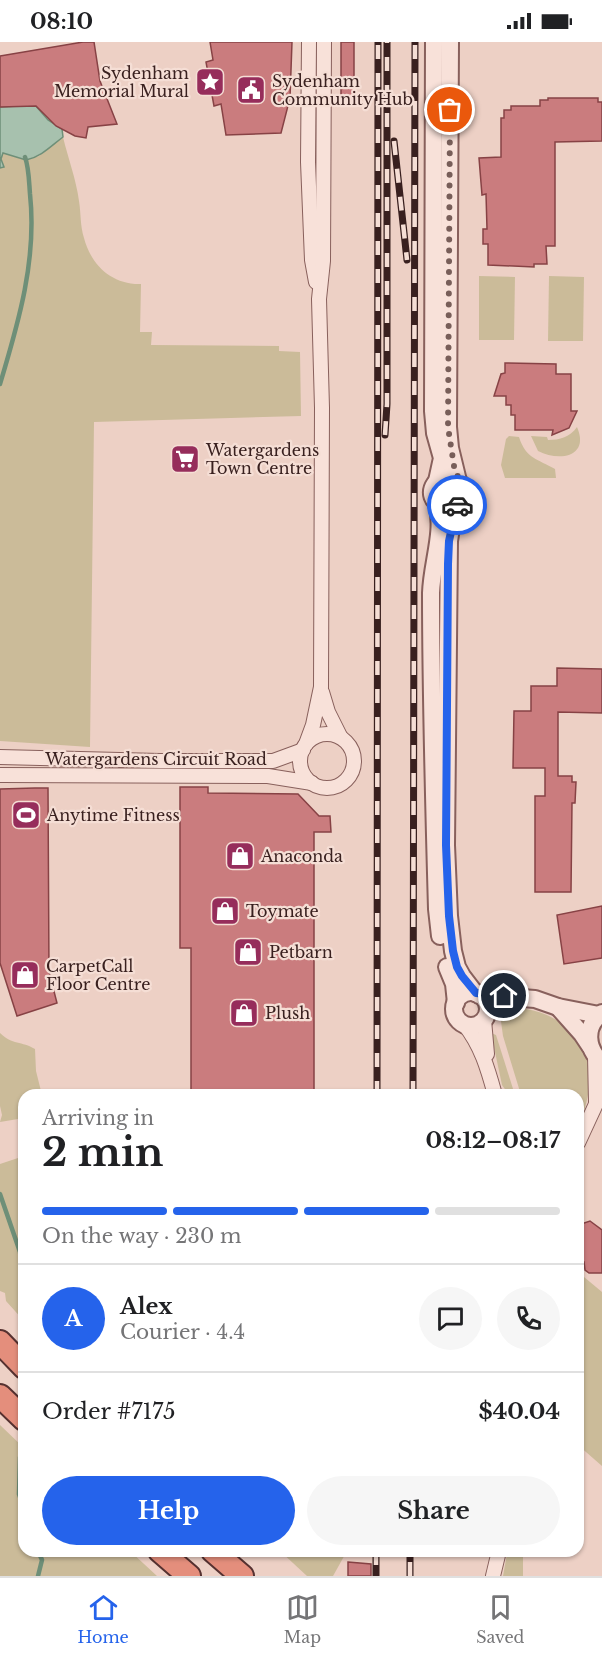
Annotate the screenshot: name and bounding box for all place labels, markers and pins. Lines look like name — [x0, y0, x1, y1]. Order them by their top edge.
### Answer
place label: Sydenham Memorial Mural — [54, 63, 189, 101]
place icon: Sydenham Memorial Mural — [194, 66, 226, 98]
place label: Sydenham Community Hub — [272, 71, 413, 109]
public building icon: Sydenham Community Hub — [235, 74, 267, 106]
pin — [424, 84, 475, 135]
place label: Watergardens Town Centre — [205, 440, 319, 478]
supermarket icon: Watergardens Town Centre — [169, 443, 201, 475]
sports icon: Anytime Fitness — [10, 799, 42, 831]
place label: Anytime Fitness — [46, 805, 180, 825]
shop icon: Anaconda — [224, 840, 256, 872]
place label: Anaconda — [260, 846, 343, 866]
shop icon: Toymate — [209, 895, 241, 927]
place label: Toymate — [246, 901, 319, 921]
shop icon: Petbarn — [232, 936, 264, 968]
place label: Petbarn — [269, 942, 333, 962]
place label: CarpetCall Floor Centre — [46, 956, 150, 994]
shop icon: CarpetCall Floor Centre — [9, 959, 41, 991]
pin — [478, 970, 529, 1021]
shop icon: Plush — [228, 997, 260, 1029]
place label: Plush — [265, 1003, 310, 1023]

